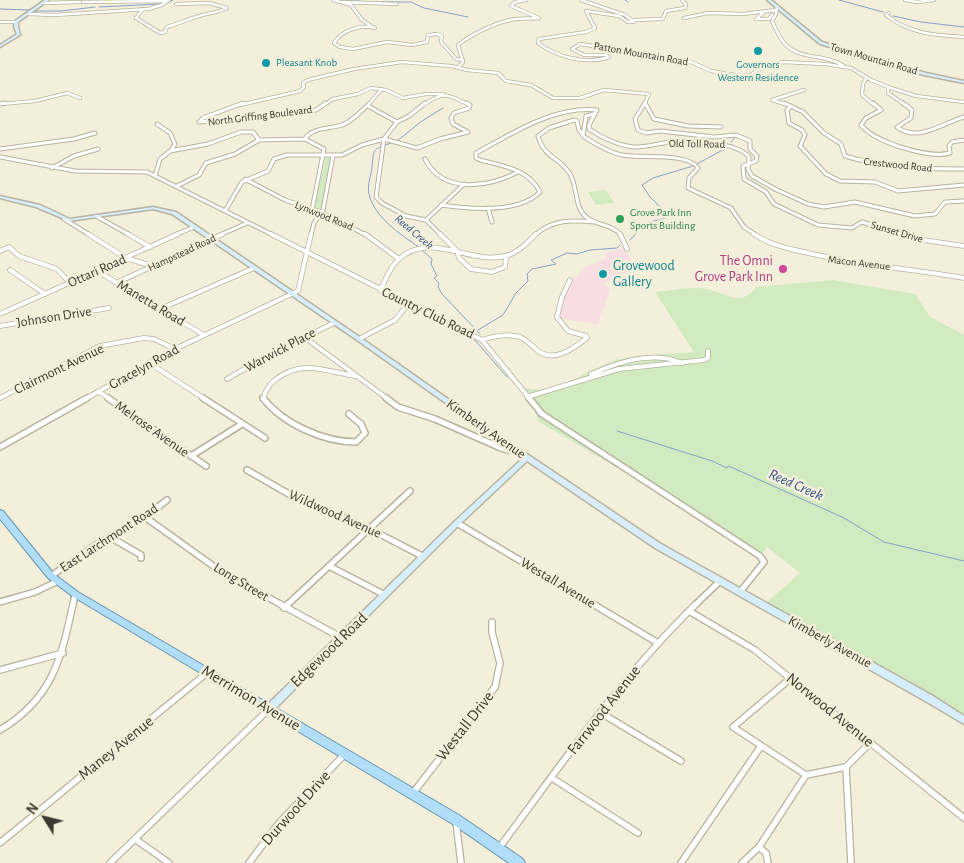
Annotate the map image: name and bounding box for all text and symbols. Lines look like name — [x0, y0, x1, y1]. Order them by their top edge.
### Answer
street label: Patton Mountain Road — [593, 39, 689, 69]
street label: Town Mountain Road — [829, 40, 919, 78]
marker: Governors Western Residence — [752, 45, 764, 57]
place label: Pleasant Knob — [276, 56, 337, 70]
marker: Pleasant Knob — [260, 57, 272, 69]
place label: Governors Western Residence — [717, 58, 799, 84]
street label: North Griffing Boulevard — [207, 103, 313, 129]
street label: Old Toll Road — [669, 137, 725, 151]
street label: Crestwood Road — [863, 155, 933, 175]
street label: Lynwood Road — [293, 198, 355, 234]
place label: Grove Park Inn Sports Building — [630, 206, 695, 232]
water label: Reed Creek — [392, 212, 436, 252]
marker: Grove Park Inn Sports Building — [614, 213, 626, 225]
street label: Sunset Drive — [869, 218, 925, 246]
street label: Hampstead Road — [146, 231, 218, 275]
street label: Ottari Road — [65, 251, 129, 291]
place label: The Omni Grove Park Inn — [695, 253, 773, 286]
street label: Macon Avenue — [827, 253, 891, 273]
place label: Grovewood Gallery — [613, 258, 675, 290]
marker: The Omni Grove Park Inn — [777, 263, 789, 275]
marker: Grovewood Gallery — [597, 268, 609, 280]
street label: Manetta Road — [114, 276, 188, 330]
street label: Country Club Road — [379, 283, 477, 343]
street label: Johnson Drive — [15, 303, 93, 331]
street label: Warwick Place — [241, 324, 319, 376]
street label: Clairmont Avenue — [11, 340, 107, 398]
street label: Gracelyn Road — [106, 341, 182, 393]
street label: Kimberly Avenue — [443, 395, 529, 463]
street label: Melrose Avenue — [112, 397, 192, 461]
water label: Reed Creek — [766, 465, 826, 505]
street label: Wildwood Avenue — [286, 486, 384, 542]
street label: East Larchmont Road — [57, 500, 161, 576]
street label: Westall Avenue — [517, 554, 599, 612]
street label: Long Street — [210, 559, 272, 605]
street label: Edgewood Road — [286, 608, 372, 692]
street label: Kimberly Avenue — [785, 612, 875, 672]
street label: Merrimon Avenue — [198, 661, 304, 735]
street label: Farrwood Avenue — [563, 662, 645, 758]
street label: Norwood Avenue — [782, 669, 878, 751]
street label: Westall Drive — [432, 687, 498, 765]
street label: Maney Avenue — [74, 712, 158, 784]
street label: Durwood Drive — [257, 767, 335, 849]
north arrow — [20, 793, 70, 843]
text: N — [24, 801, 41, 817]

